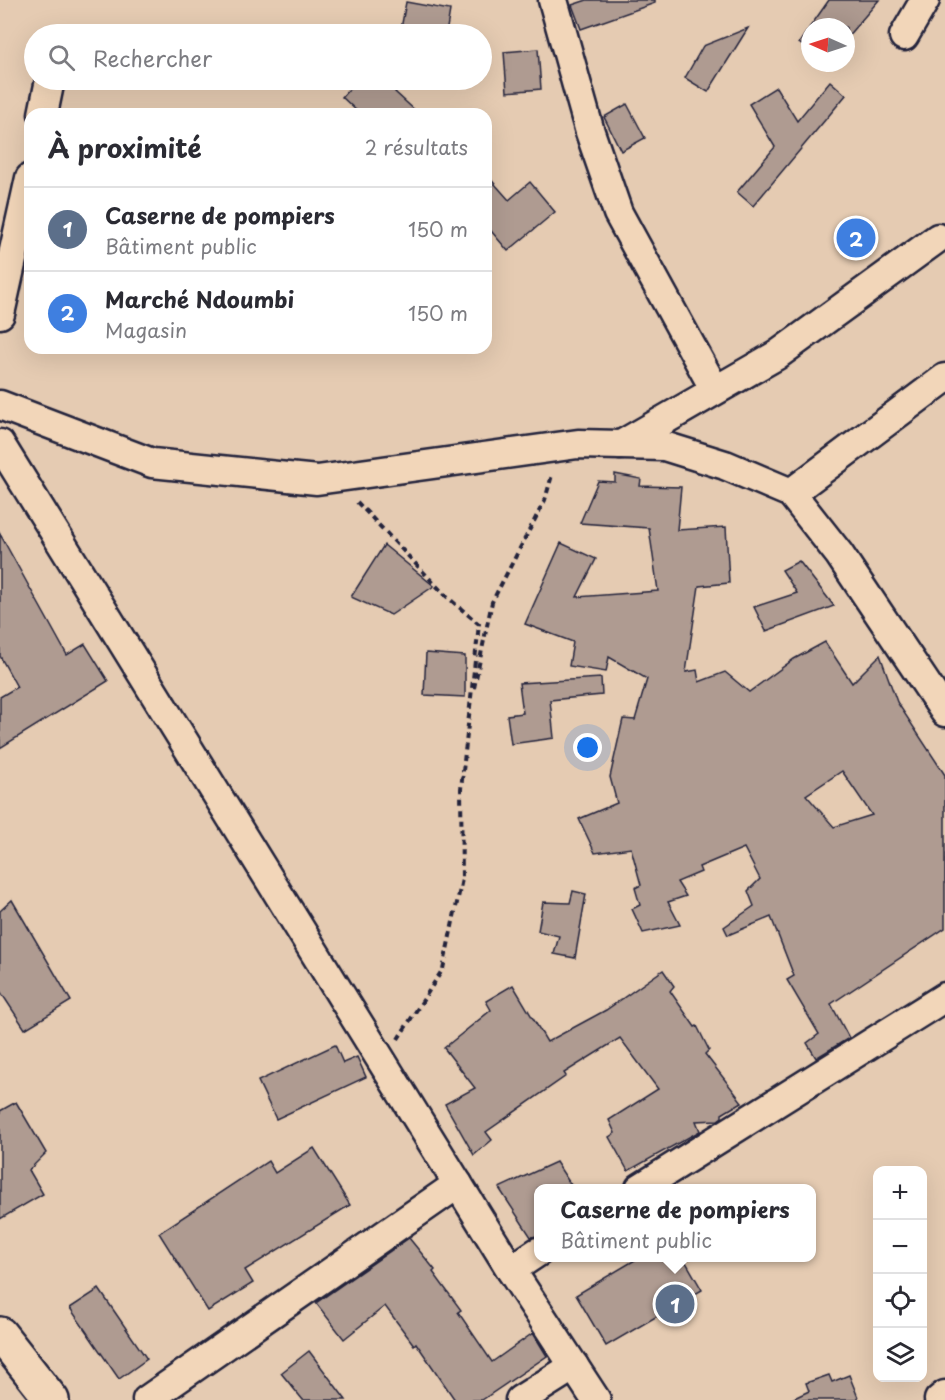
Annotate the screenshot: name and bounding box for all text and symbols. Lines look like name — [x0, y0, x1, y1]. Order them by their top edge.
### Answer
north arrow — [801, 18, 855, 72]
search box — [24, 24, 492, 90]
icon: search — [45, 41, 78, 74]
text: Rechercher — [93, 41, 212, 74]
text: À proximité — [48, 128, 202, 167]
text: 2 résultats — [365, 132, 468, 162]
text: Caserne de pompiers — [105, 198, 335, 231]
text: 1 — [63, 214, 72, 244]
text: 150 m — [408, 214, 468, 244]
pin: 2 — [836, 216, 876, 260]
text: Bâtiment public — [105, 231, 257, 261]
text: Marché Ndoumbi — [105, 282, 294, 315]
text: 2 — [60, 298, 75, 328]
text: 150 m — [408, 298, 468, 328]
text: Magasin — [105, 315, 187, 345]
your location — [573, 733, 602, 762]
map controls — [873, 1166, 927, 1382]
button: + — [873, 1166, 927, 1220]
popup — [534, 1184, 816, 1262]
text: Caserne de pompiers — [560, 1192, 790, 1225]
button: − — [873, 1220, 927, 1274]
text: Bâtiment public — [560, 1225, 712, 1255]
button: locate — [873, 1274, 927, 1328]
pin: 1 — [656, 1282, 694, 1326]
button: layers — [873, 1328, 927, 1382]

